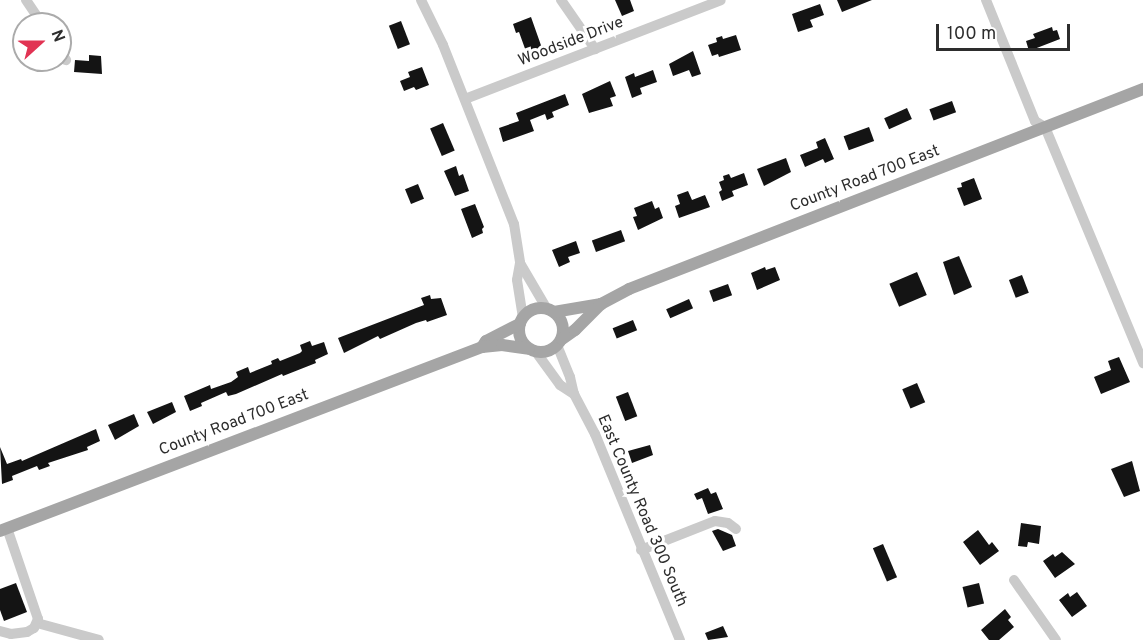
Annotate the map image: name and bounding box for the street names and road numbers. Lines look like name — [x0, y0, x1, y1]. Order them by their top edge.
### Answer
street label: Woodside Drive — [516, 13, 626, 71]
street label: County Road 700 East — [787, 141, 943, 217]
street label: County Road 700 East — [156, 385, 312, 461]
street label: East County Road 300 South — [593, 412, 691, 610]

